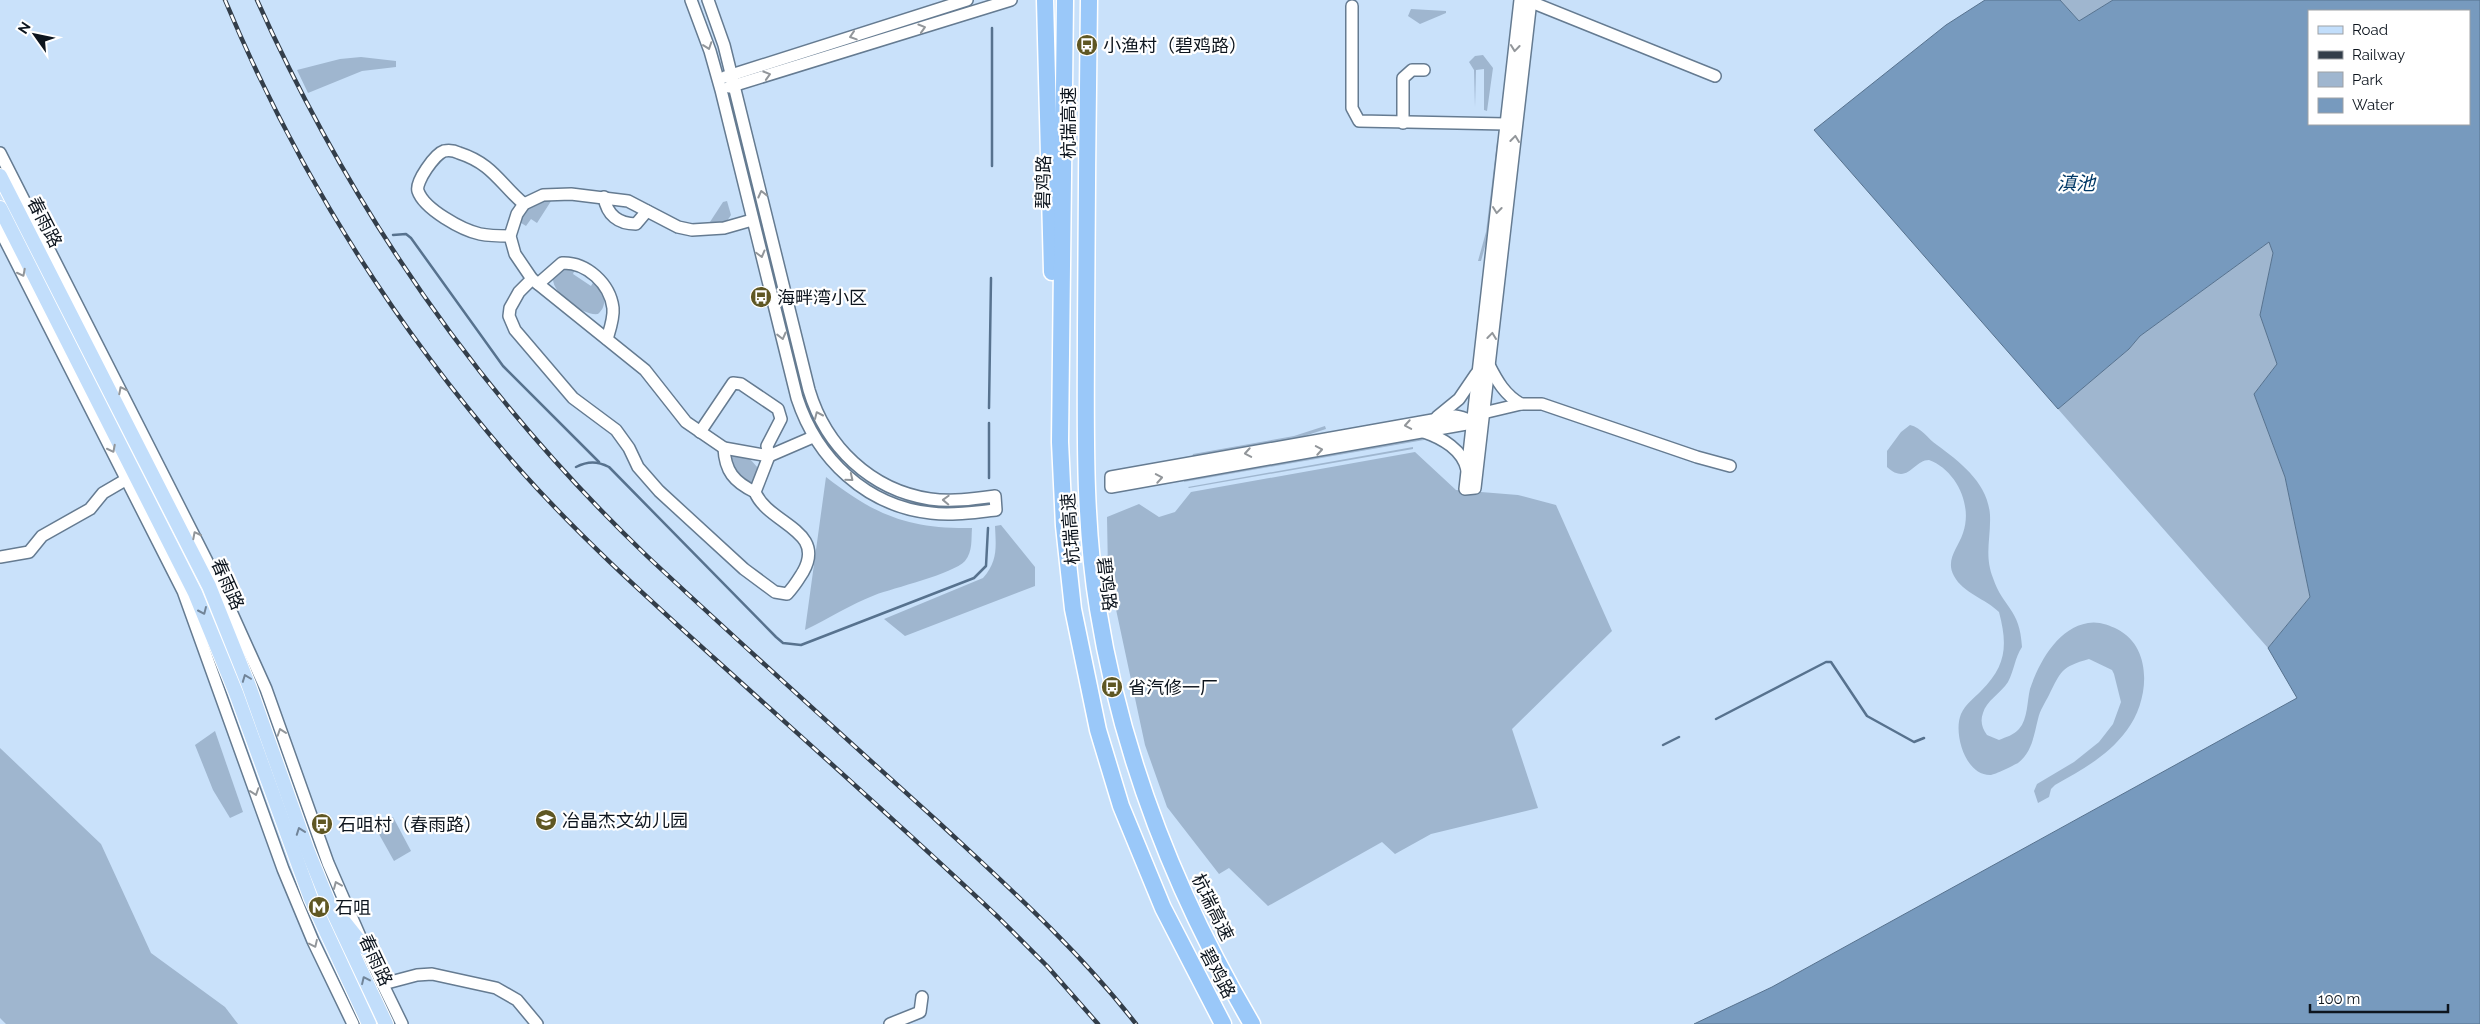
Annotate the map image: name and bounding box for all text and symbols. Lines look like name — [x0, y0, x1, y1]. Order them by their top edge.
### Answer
north arrow — [10, 10, 60, 60]
legend — [2308, 10, 2470, 125]
text: N — [14, 19, 34, 37]
text: Road — [2352, 21, 2388, 39]
one-way arrow — [918, 23, 926, 33]
one-way arrow — [850, 31, 858, 41]
bus stop icon: 小渔村（碧鸡路） — [1075, 33, 1099, 57]
place label: 小渔村（碧鸡路） — [1103, 35, 1247, 56]
one-way arrow — [702, 41, 712, 50]
one-way arrow — [1510, 45, 1521, 53]
text: Railway — [2352, 46, 2405, 64]
one-way arrow — [763, 71, 771, 81]
text: Park — [2352, 71, 2383, 89]
street label: 杭瑞高速 — [1058, 87, 1079, 159]
text: Water — [2352, 96, 2395, 114]
one-way arrow — [1509, 135, 1520, 143]
street label: 碧鸡路 — [1032, 155, 1054, 209]
water label: 滇池 — [2057, 172, 2097, 194]
one-way arrow — [757, 190, 768, 199]
street label: 春雨路 — [23, 193, 67, 251]
one-way arrow — [1492, 206, 1503, 214]
one-way arrow — [756, 249, 766, 258]
one-way arrow — [16, 268, 26, 277]
bus stop icon: 海畔湾小区 — [749, 285, 773, 309]
place label: 海畔湾小区 — [777, 287, 867, 308]
one-way arrow — [776, 331, 787, 340]
one-way arrow — [1486, 331, 1497, 339]
one-way arrow — [118, 387, 128, 396]
one-way arrow — [814, 411, 825, 420]
one-way arrow — [1404, 419, 1412, 429]
one-way arrow — [106, 444, 116, 453]
one-way arrow — [1315, 446, 1324, 456]
one-way arrow — [1244, 447, 1252, 457]
one-way arrow — [845, 473, 854, 482]
one-way arrow — [1155, 474, 1164, 484]
street label: 杭瑞高速 — [1057, 492, 1083, 566]
one-way arrow — [942, 495, 950, 505]
one-way arrow — [192, 531, 202, 540]
street label: 春雨路 — [207, 555, 249, 613]
street label: 碧鸡路 — [1093, 556, 1121, 612]
one-way arrow — [197, 606, 208, 615]
one-way arrow — [242, 674, 252, 683]
bus stop icon: 省汽修一厂 — [1100, 675, 1124, 699]
place label: 省汽修一厂 — [1128, 677, 1218, 698]
one-way arrow — [277, 729, 287, 737]
one-way arrow — [249, 788, 259, 796]
school or university icon: 冶晶杰文幼儿园 — [534, 808, 558, 832]
place label: 冶晶杰文幼儿园 — [562, 810, 688, 831]
bus stop icon: 石咀村（春雨路） — [310, 812, 334, 836]
place label: 石咀村（春雨路） — [338, 814, 482, 835]
one-way arrow — [296, 827, 306, 836]
street label: 杭瑞高速 — [1188, 870, 1238, 944]
one-way arrow — [333, 881, 344, 890]
metro station icon: 石咀 — [307, 895, 331, 919]
place label: 石咀 — [335, 897, 371, 918]
street label: 春雨路 — [355, 931, 397, 989]
one-way arrow — [308, 939, 319, 948]
street label: 碧鸡路 — [1196, 944, 1240, 1002]
one-way arrow — [360, 976, 371, 985]
scale bar — [2310, 982, 2448, 1014]
text: 100 m — [2318, 990, 2360, 1008]

